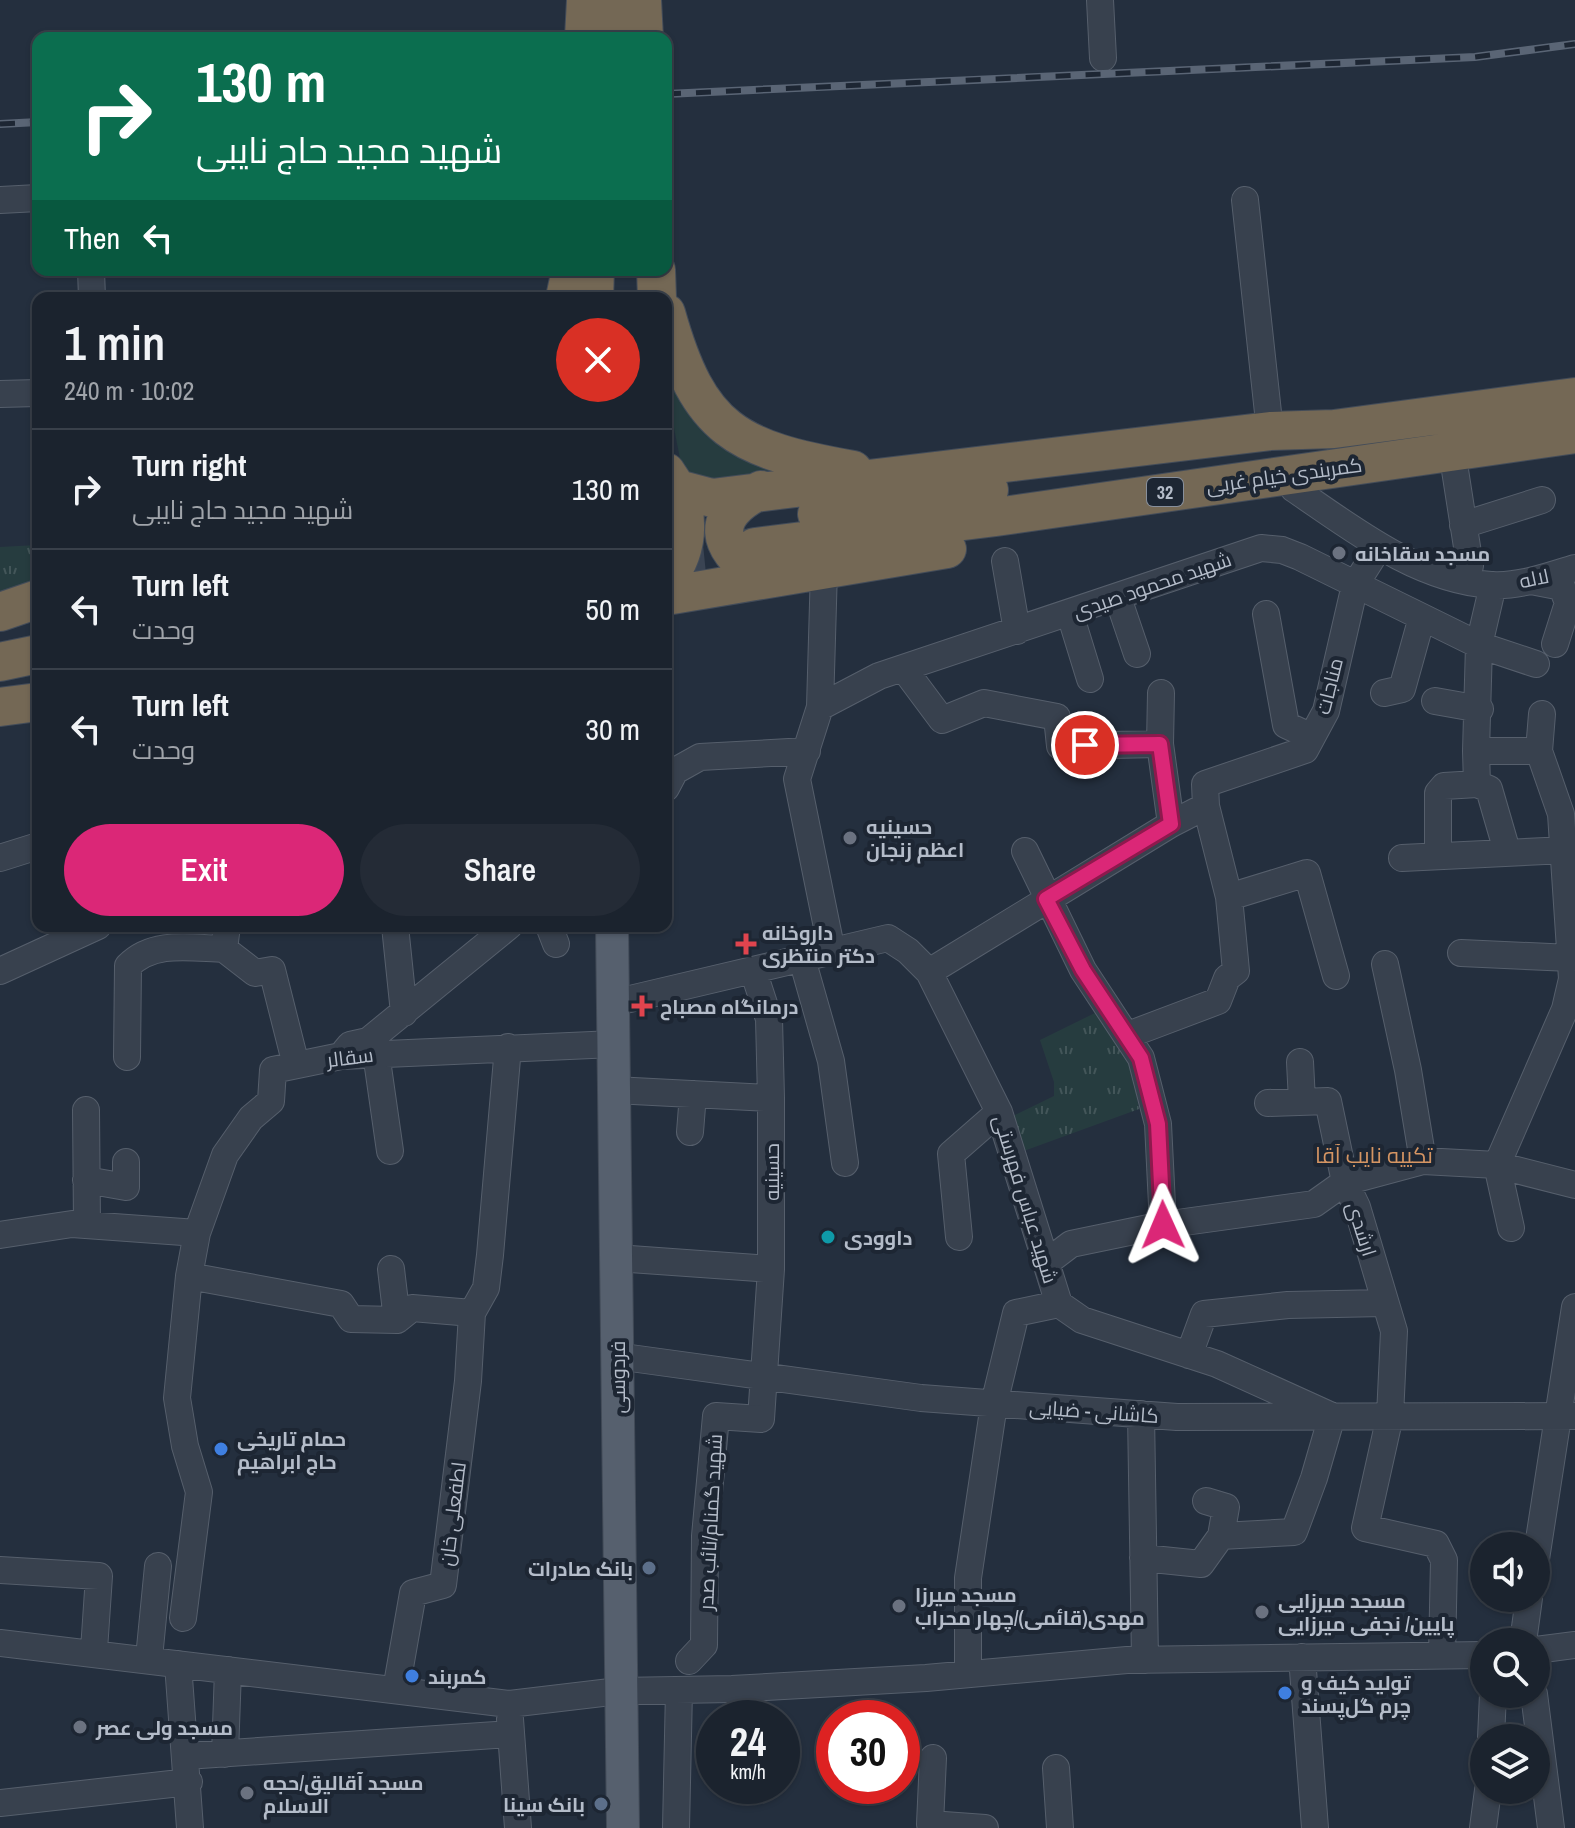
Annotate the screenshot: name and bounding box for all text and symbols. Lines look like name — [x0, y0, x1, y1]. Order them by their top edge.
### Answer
text: 130 m — [196, 44, 326, 119]
icon: right — [64, 64, 168, 168]
text: شهید مجید حاج نایبی — [196, 126, 502, 174]
icon: left — [136, 216, 180, 260]
text: Then — [64, 218, 120, 258]
text: 1 min — [64, 310, 165, 375]
button: close — [556, 318, 640, 402]
text: 240 m · 10:02 — [64, 373, 194, 408]
text: Turn right — [132, 445, 246, 485]
street label: کمربندی خیام غربی — [1204, 451, 1364, 500]
icon: right — [64, 467, 108, 511]
text: 130 m — [572, 469, 640, 509]
road number: 32 — [1147, 478, 1183, 506]
text: شهید مجید حاج نایبی — [132, 492, 353, 527]
place label: مسجد سقاخانه — [1355, 540, 1490, 567]
marker: مسجد سقاخانه — [1330, 544, 1348, 562]
street label: شهید محمود صیدی — [1069, 545, 1235, 625]
street label: لاله — [1517, 562, 1551, 594]
text: Turn left — [132, 565, 229, 605]
icon: left — [64, 587, 108, 631]
text: 50 m — [585, 589, 640, 629]
text: وحدت — [132, 612, 195, 647]
street label: مناجات — [1309, 655, 1349, 717]
text: Turn left — [132, 685, 229, 725]
icon: left — [64, 707, 108, 751]
text: 30 m — [585, 709, 640, 749]
pin — [1051, 711, 1119, 779]
icon: arrive — [1063, 723, 1107, 767]
text: وحدت — [132, 732, 195, 767]
place label: حسینیه اعظم زنجان — [866, 813, 964, 864]
button: Exit — [64, 824, 344, 916]
button: Share — [360, 824, 640, 916]
marker: حسینیه اعظم زنجان — [841, 829, 859, 847]
place label: داروخانه دکتر منتظری — [762, 919, 875, 969]
marker: داروخانه دکتر منتظری — [737, 935, 755, 953]
place label: درمانگاه مصباح — [660, 993, 798, 1021]
marker: درمانگاه مصباح — [631, 995, 653, 1017]
street label: سقالر — [324, 1041, 375, 1073]
street label: شهید عباس فهرستی — [988, 1112, 1064, 1286]
district label: تکییه نایب آقا — [1315, 1140, 1433, 1170]
street label: حسینیه — [758, 1143, 785, 1201]
position arrow — [1121, 1183, 1205, 1267]
street label: ارشدی — [1341, 1198, 1383, 1260]
place label: داوودی — [844, 1224, 912, 1251]
marker: داوودی — [819, 1228, 837, 1246]
street label: فردوسی — [604, 1341, 631, 1413]
street label: کاشانی - ضیایی — [1028, 1393, 1160, 1429]
place label: حمام تاریخی حاج ابراهیم — [237, 1425, 346, 1476]
street label: شهید گمنام/نائب صدر — [692, 1433, 729, 1612]
marker: حمام تاریخی حاج ابراهیم — [212, 1440, 230, 1458]
street label: لطفعلی خان — [432, 1460, 472, 1568]
map controls — [1470, 1532, 1550, 1804]
button: sound — [1470, 1532, 1550, 1612]
place label: بانک صادرات — [528, 1555, 633, 1582]
marker: بانک صادرات — [640, 1559, 658, 1577]
place label: مسجد میرزا مهدی(قائمی)/چهار محراب — [915, 1581, 1145, 1632]
place label: مسجد میرزایی پایین/ نجفی میرزایی — [1278, 1587, 1454, 1638]
marker: مسجد میرزا مهدی(قائمی)/چهار محراب — [890, 1597, 908, 1615]
marker: مسجد میرزایی پایین/ نجفی میرزایی — [1253, 1603, 1271, 1621]
button: search — [1470, 1628, 1550, 1708]
place label: کمربند — [428, 1663, 487, 1690]
marker: کمربند — [403, 1667, 421, 1685]
place label: تولید کیف و چرم گل‌پسند — [1301, 1669, 1411, 1720]
marker: تولید کیف و چرم گل‌پسند — [1276, 1684, 1294, 1702]
speed limit sign: 30 — [816, 1700, 920, 1804]
place label: مسجد ولی عصر — [95, 1714, 233, 1741]
text: 24 — [730, 1715, 766, 1768]
marker: مسجد ولی عصر — [71, 1718, 89, 1736]
button: layers — [1470, 1724, 1550, 1804]
text: km/h — [730, 1758, 766, 1785]
place label: مسجد آقالیق/حجه الاسلام — [263, 1769, 423, 1820]
marker: مسجد آقالیق/حجه الاسلام — [238, 1784, 256, 1802]
place label: بانک سینا — [503, 1791, 585, 1818]
marker: بانک سینا — [592, 1795, 610, 1813]

